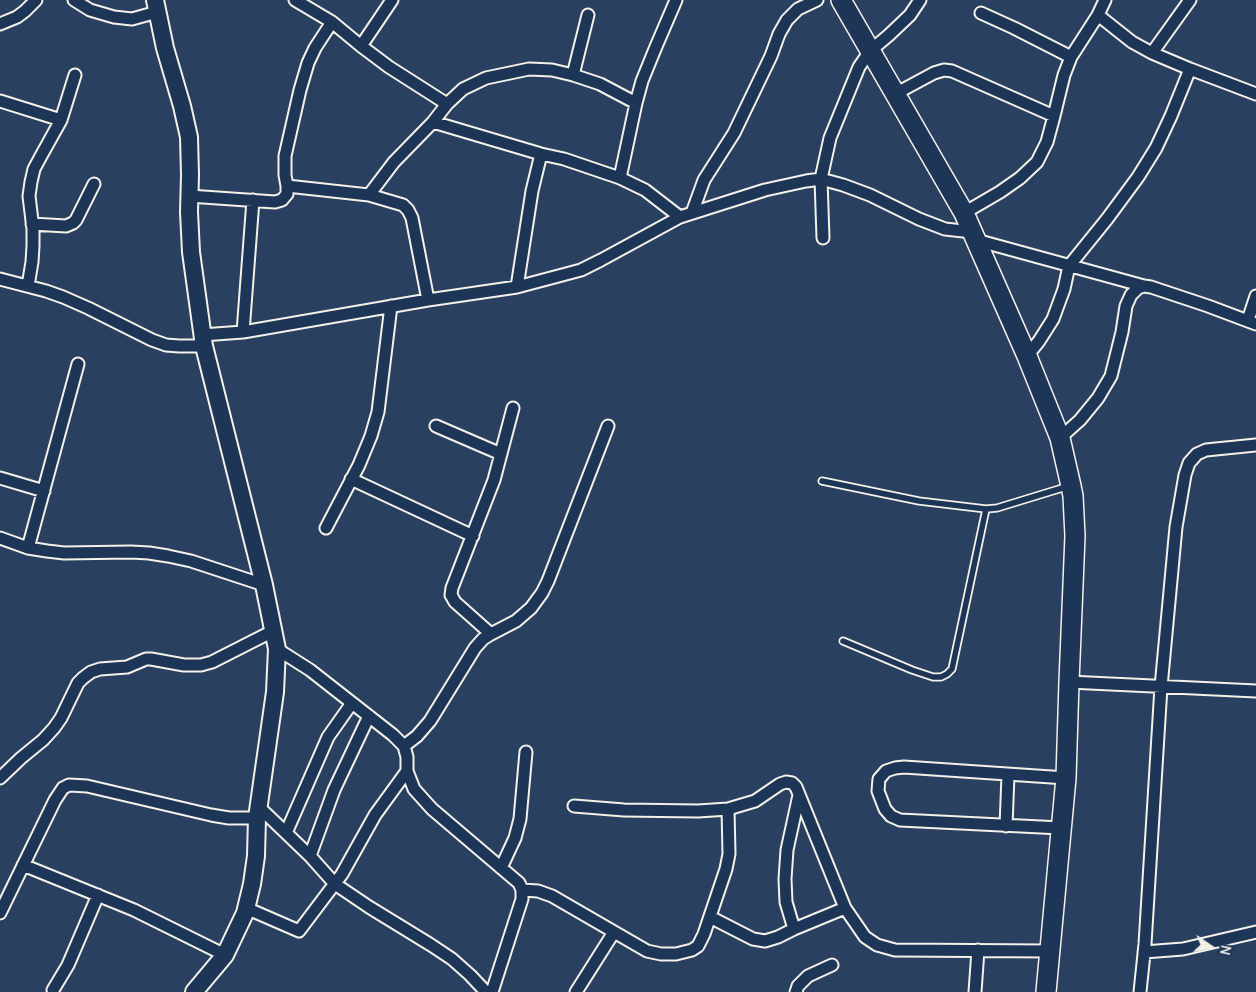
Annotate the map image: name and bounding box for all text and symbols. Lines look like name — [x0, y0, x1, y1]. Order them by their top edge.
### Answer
north arrow — [1186, 922, 1236, 972]
text: N — [1216, 944, 1235, 957]

